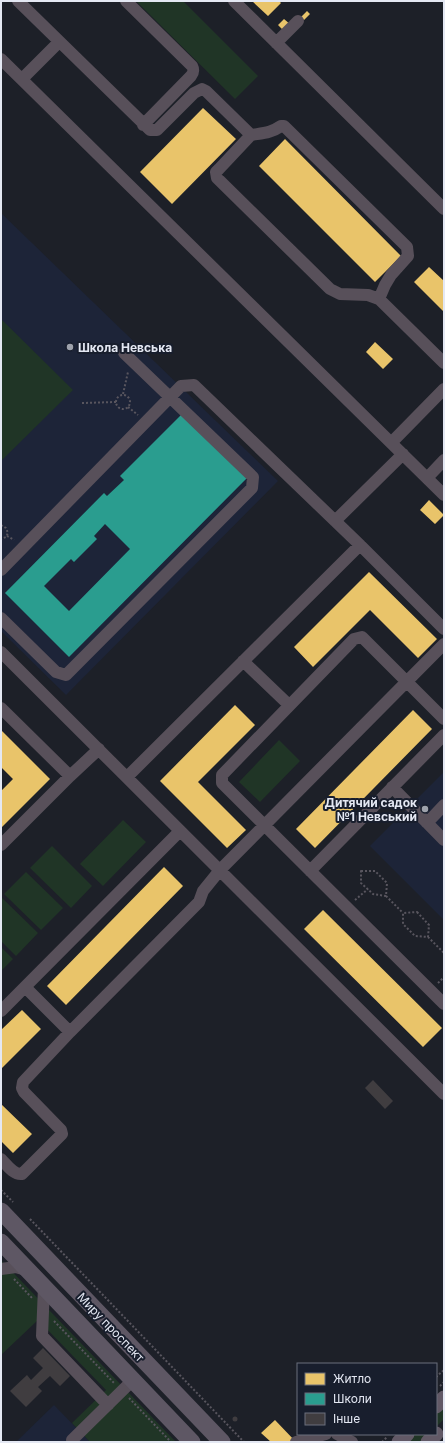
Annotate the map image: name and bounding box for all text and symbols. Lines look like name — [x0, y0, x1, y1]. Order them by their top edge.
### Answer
place label: Школа Невська — [78, 340, 172, 355]
marker: Школа Невська — [65, 342, 75, 352]
place label: Дитячий садок №1 Невський — [325, 795, 417, 824]
marker: Дитячий садок №1 Невський — [420, 804, 430, 814]
street label: Миру проспект — [74, 1290, 148, 1365]
legend — [297, 1363, 437, 1435]
text: Житло — [333, 1371, 371, 1386]
text: Школи — [333, 1391, 372, 1406]
text: Інше — [333, 1411, 360, 1426]

